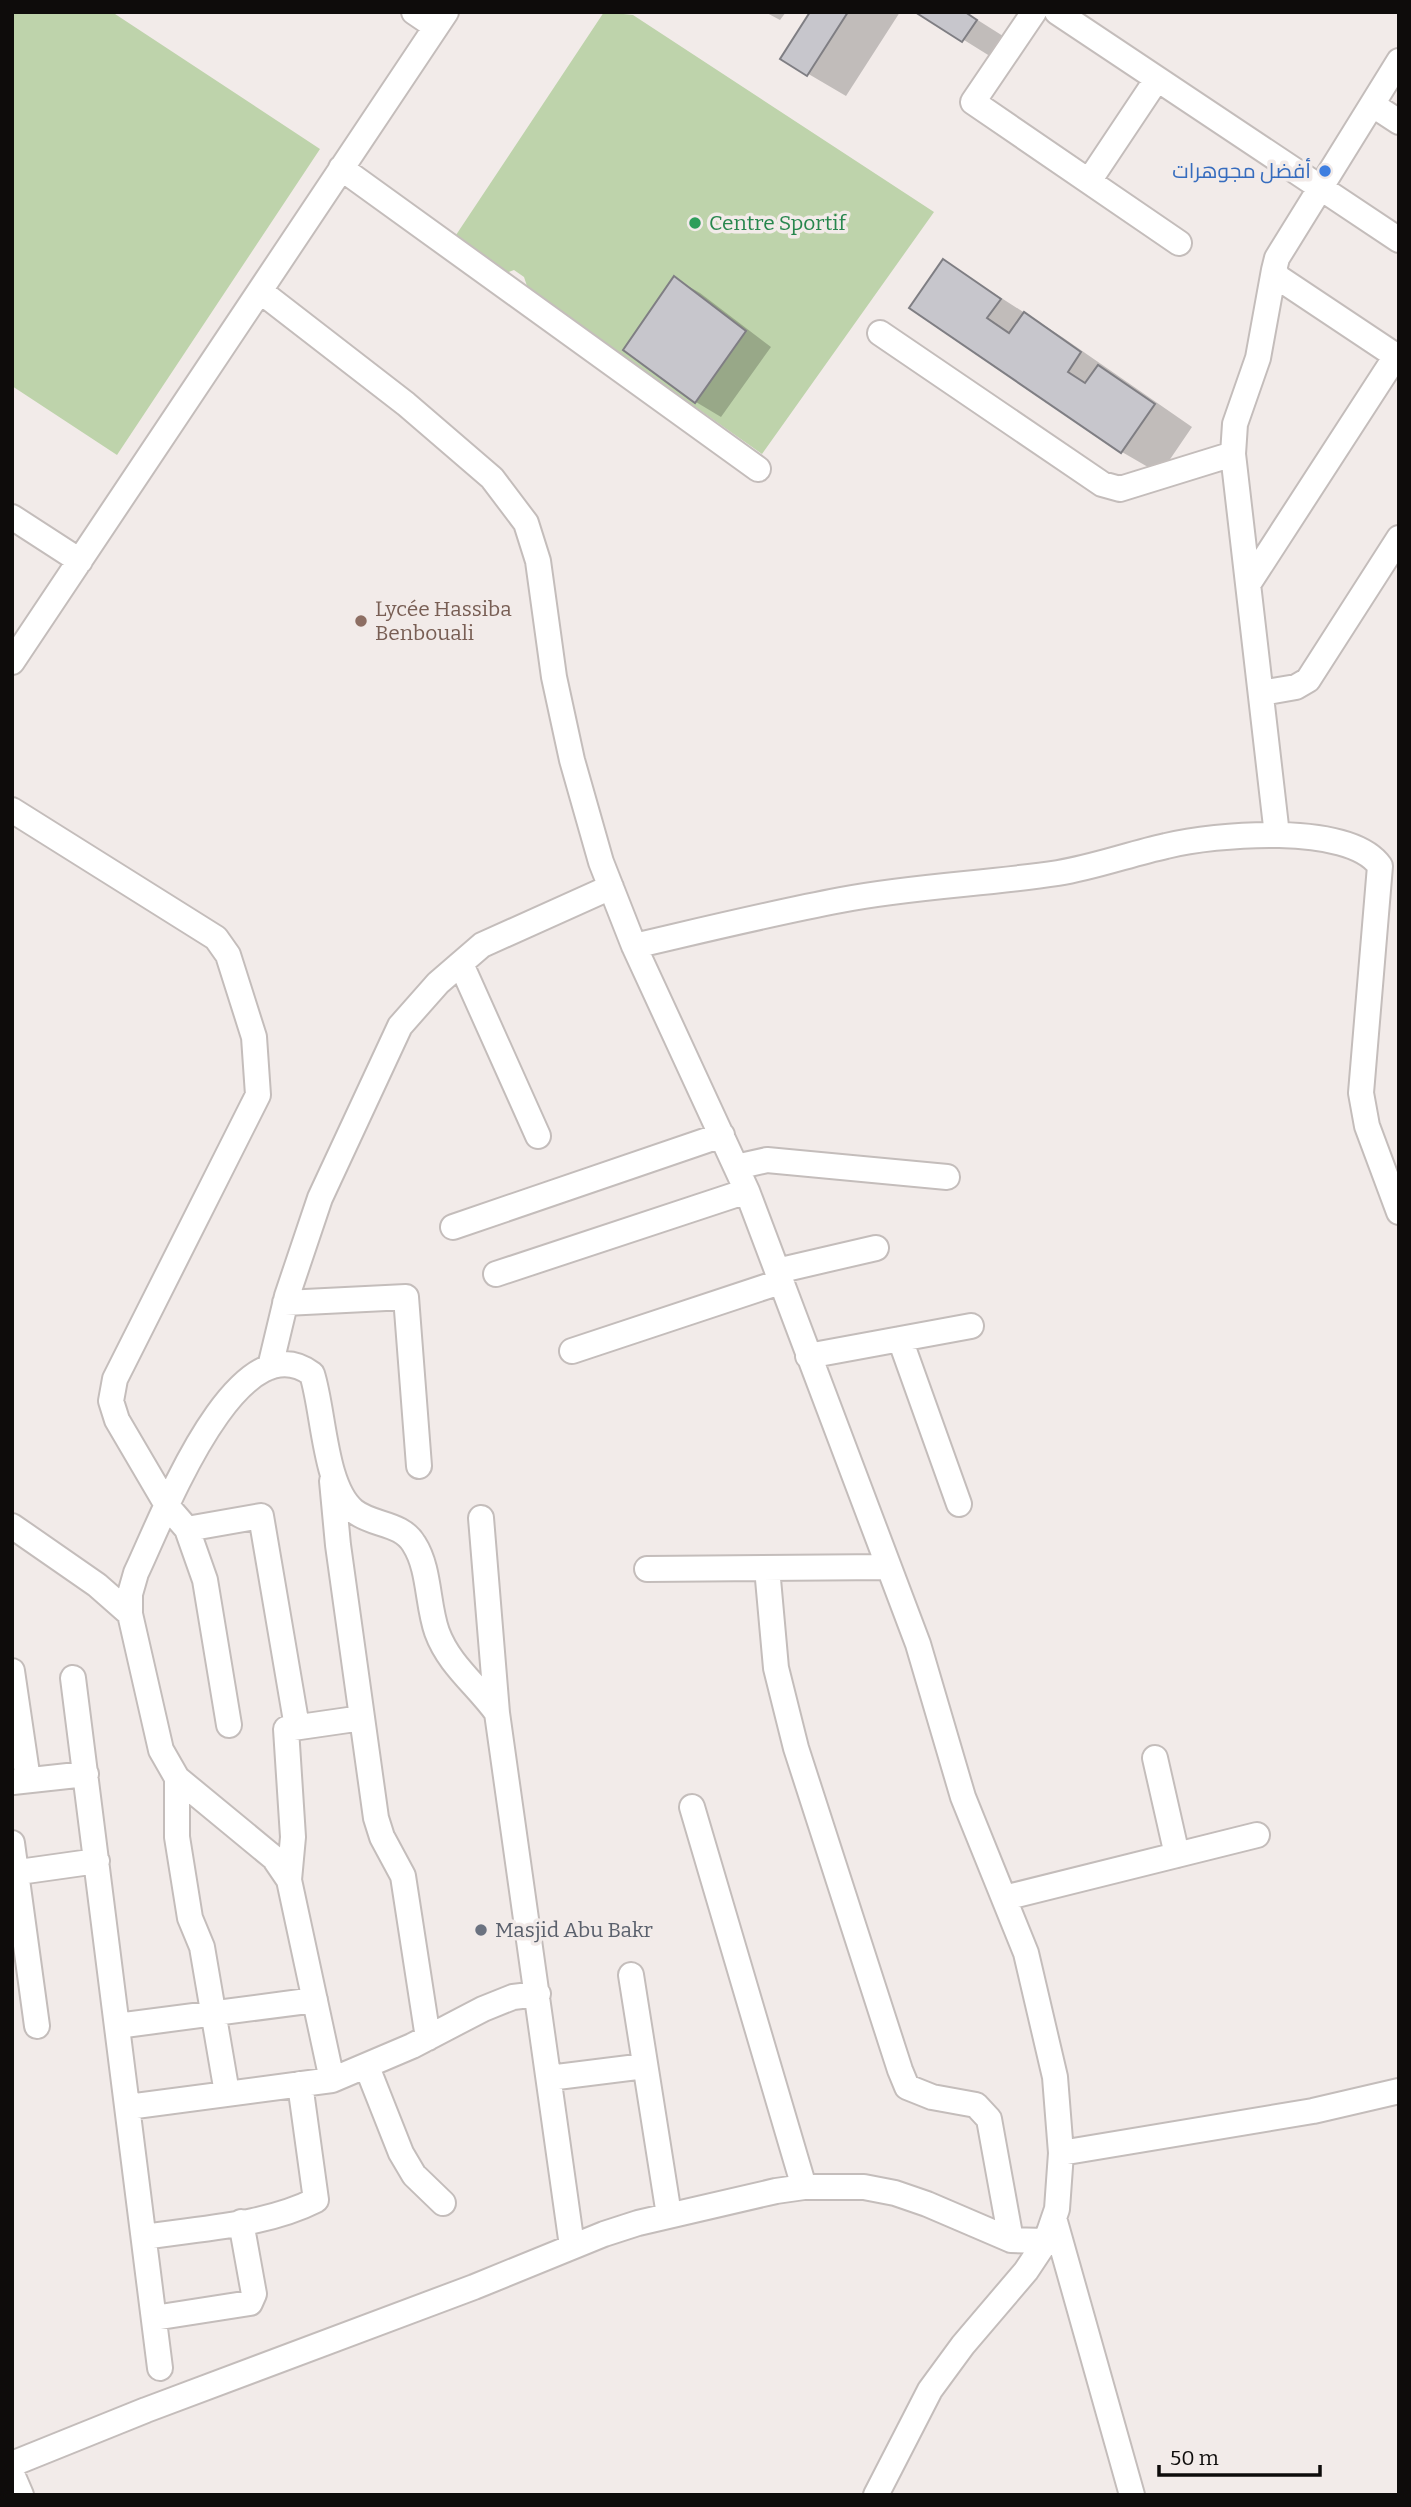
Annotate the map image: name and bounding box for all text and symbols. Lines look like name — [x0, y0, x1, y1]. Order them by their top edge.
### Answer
place label: أفضل مجوهرات — [1172, 158, 1311, 184]
marker: أفضل مجوهرات — [1317, 163, 1333, 179]
place label: Centre Sportif — [709, 210, 847, 236]
marker: Centre Sportif — [687, 215, 703, 231]
place label: Lycée Hassiba Benbouali — [375, 596, 512, 646]
marker: Lycée Hassiba Benbouali — [353, 613, 369, 629]
place label: Masjid Abu Bakr — [495, 1917, 653, 1943]
marker: Masjid Abu Bakr — [473, 1922, 489, 1938]
scale bar — [1159, 2434, 1320, 2478]
text: 50 m — [1170, 2445, 1219, 2471]

